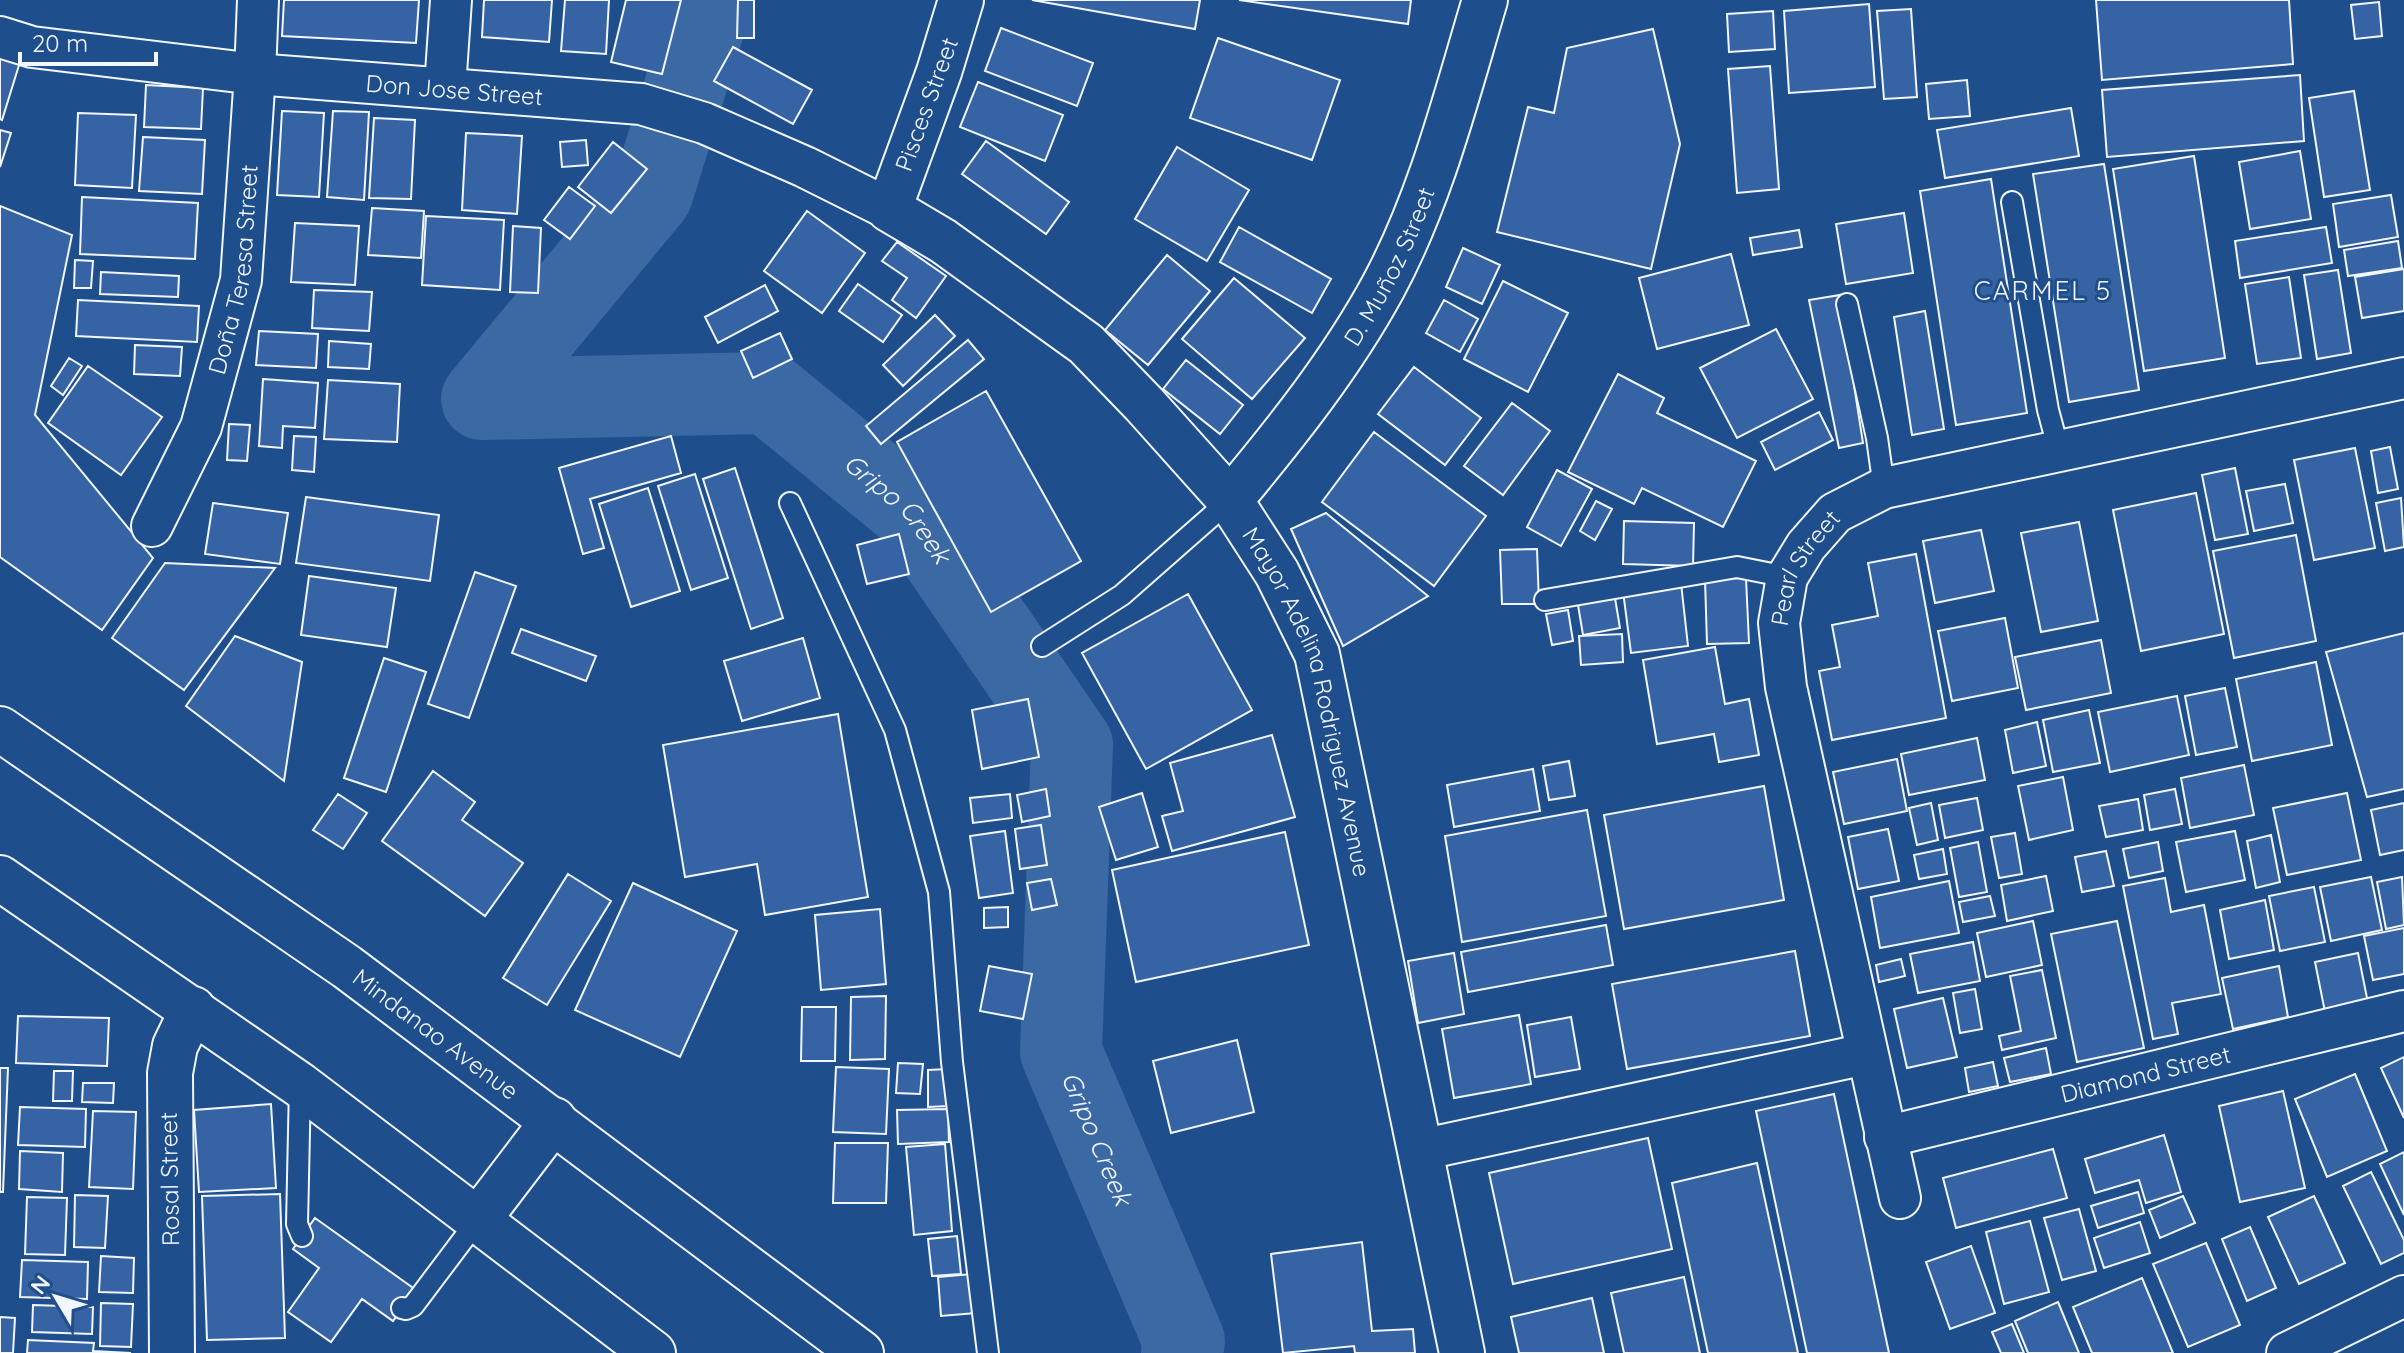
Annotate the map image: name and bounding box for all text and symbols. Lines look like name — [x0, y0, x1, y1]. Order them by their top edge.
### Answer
scale bar — [20, 16, 156, 66]
text: 20 m — [32, 28, 88, 58]
street label: Pisces Street — [888, 33, 964, 175]
street label: Don Jose Street — [365, 68, 544, 111]
street label: Doña Teresa Street — [201, 164, 264, 378]
street label: D. Muñoz Street — [1337, 183, 1441, 351]
district label: CARMEL 5 — [1974, 274, 2112, 307]
water label: Gripo Creek — [838, 446, 960, 571]
street label: Pearl Street — [1764, 503, 1846, 628]
street label: Mayor Adelina Rodriguez Avenue — [1236, 521, 1378, 879]
street label: Mindanao Avenue — [347, 962, 525, 1106]
street label: Diamond Street — [2057, 1039, 2233, 1109]
water label: Gripo Creek — [1055, 1066, 1142, 1212]
street label: Rosal Street — [153, 1112, 185, 1246]
north arrow — [16, 1257, 96, 1337]
text: N — [24, 1270, 56, 1300]

